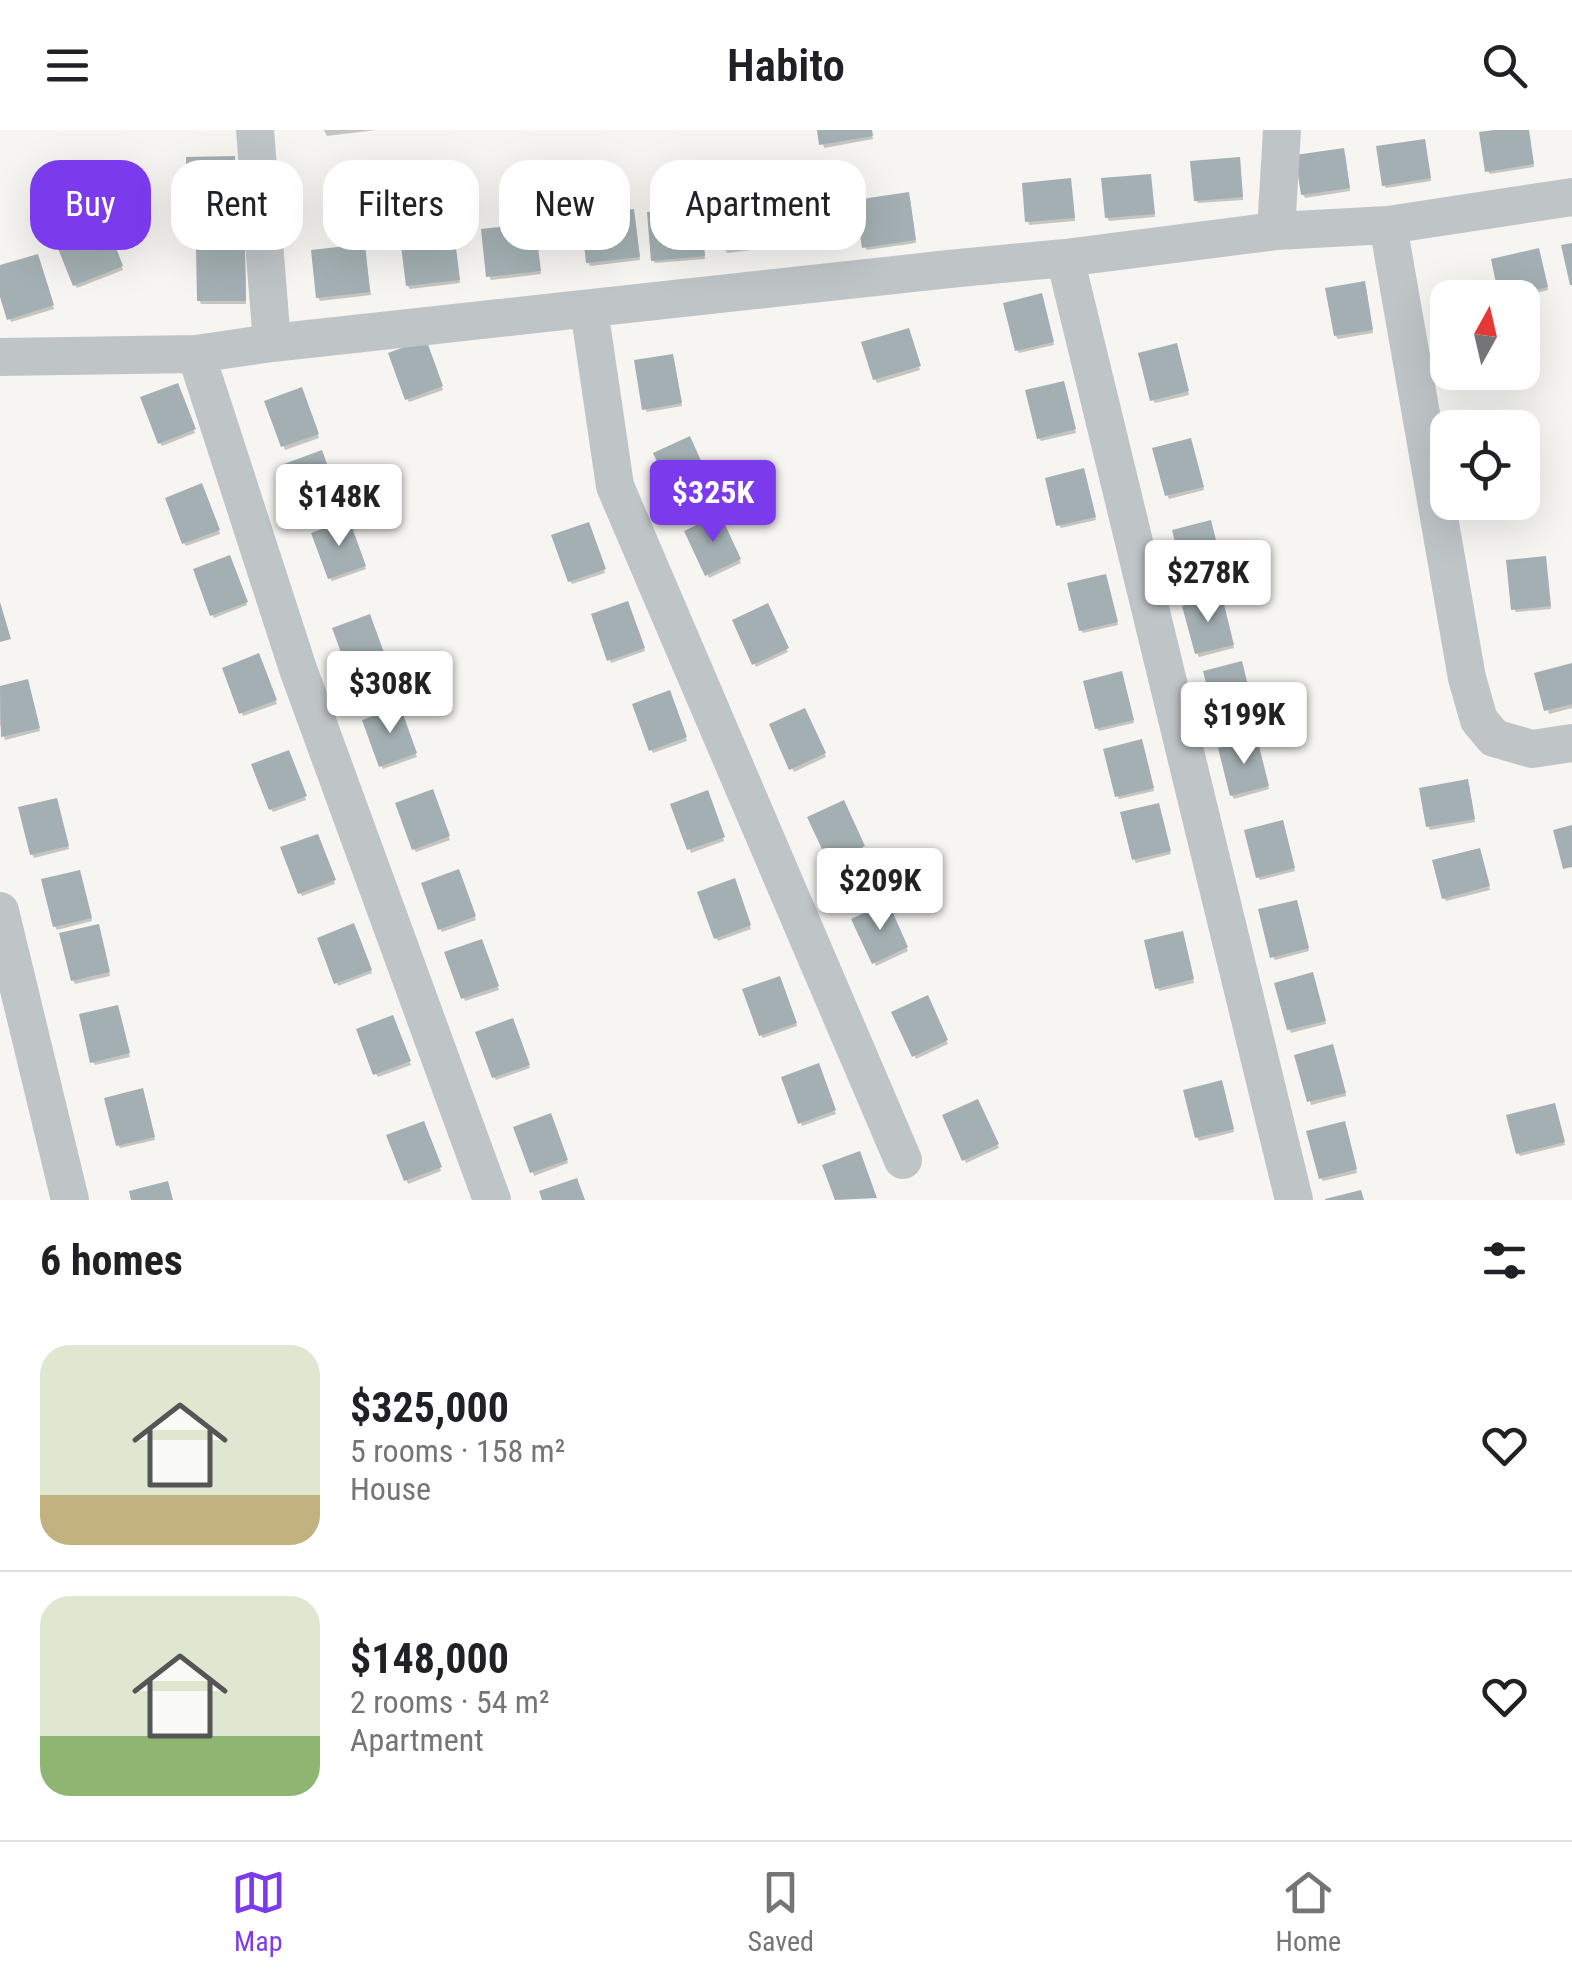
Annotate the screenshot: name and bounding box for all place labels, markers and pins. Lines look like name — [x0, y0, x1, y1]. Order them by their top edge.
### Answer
pin: $325K — [643, 460, 783, 545]
pin: $148K — [269, 464, 409, 549]
pin: $278K — [1138, 540, 1278, 625]
pin: $308K — [320, 651, 460, 736]
pin: $199K — [1174, 682, 1314, 767]
pin: $209K — [810, 848, 950, 933]

